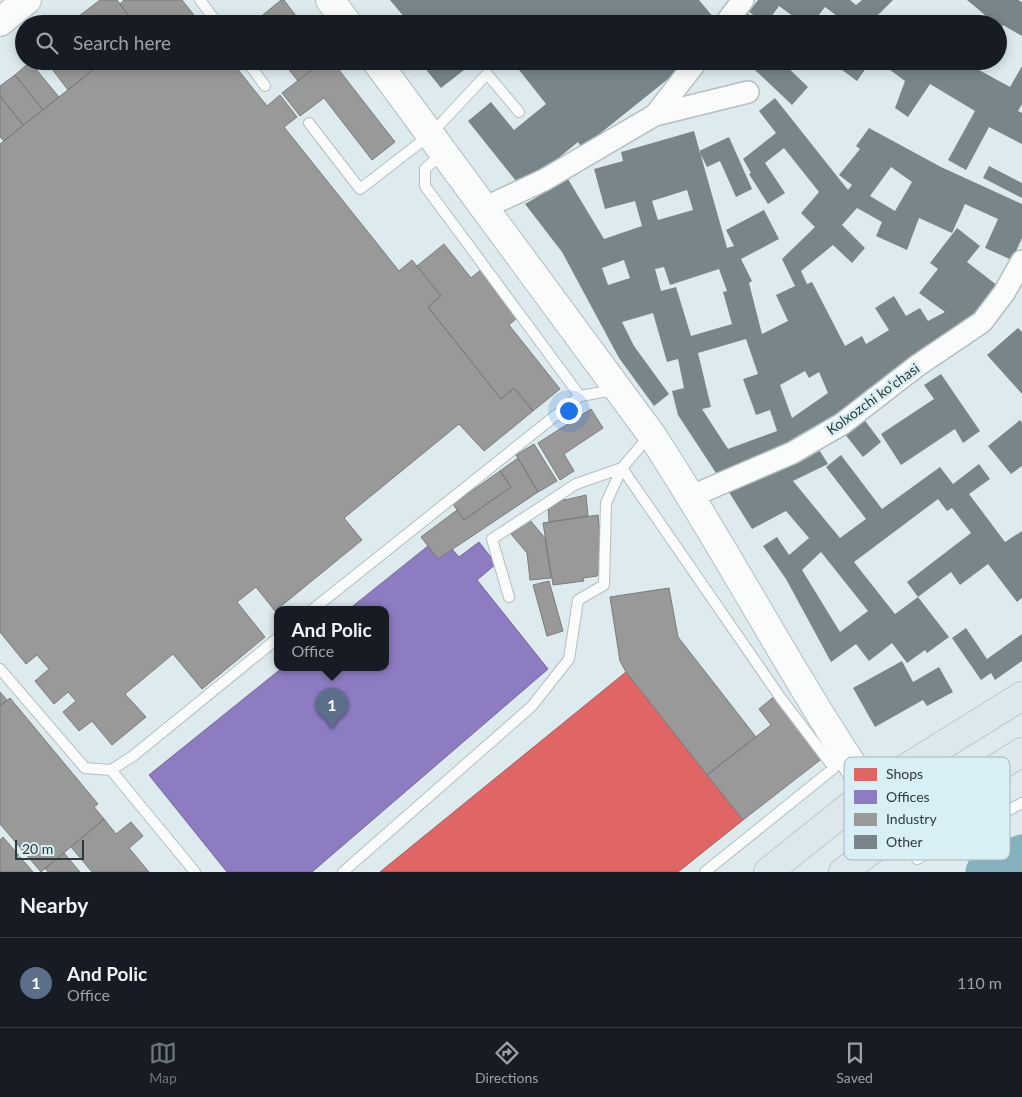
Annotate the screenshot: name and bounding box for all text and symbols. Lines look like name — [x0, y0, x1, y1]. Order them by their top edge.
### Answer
search box — [15, 15, 1007, 70]
icon: search — [33, 29, 61, 57]
text: Search here — [73, 31, 171, 54]
street label: Kolxozchi koʻchasi — [823, 359, 922, 438]
your location — [556, 398, 582, 424]
popup — [274, 606, 389, 671]
text: And Polic — [291, 618, 372, 641]
text: Office — [291, 641, 334, 660]
pin: 1 — [316, 688, 348, 729]
legend — [844, 757, 1010, 860]
text: Shops — [886, 765, 923, 782]
text: Offices — [886, 788, 930, 805]
text: Industry — [886, 810, 937, 827]
text: Other — [886, 833, 923, 850]
scale bar — [15, 837, 84, 860]
text: 20 m — [22, 840, 53, 857]
text: Nearby — [20, 892, 88, 917]
text: And Polic — [67, 962, 147, 985]
text: 1 — [31, 973, 41, 992]
text: 110 m — [957, 973, 1002, 992]
text: Office — [67, 985, 110, 1004]
tab: Map — [149, 1039, 177, 1086]
tab: Directions — [475, 1039, 538, 1086]
tab: Saved — [836, 1039, 873, 1086]

